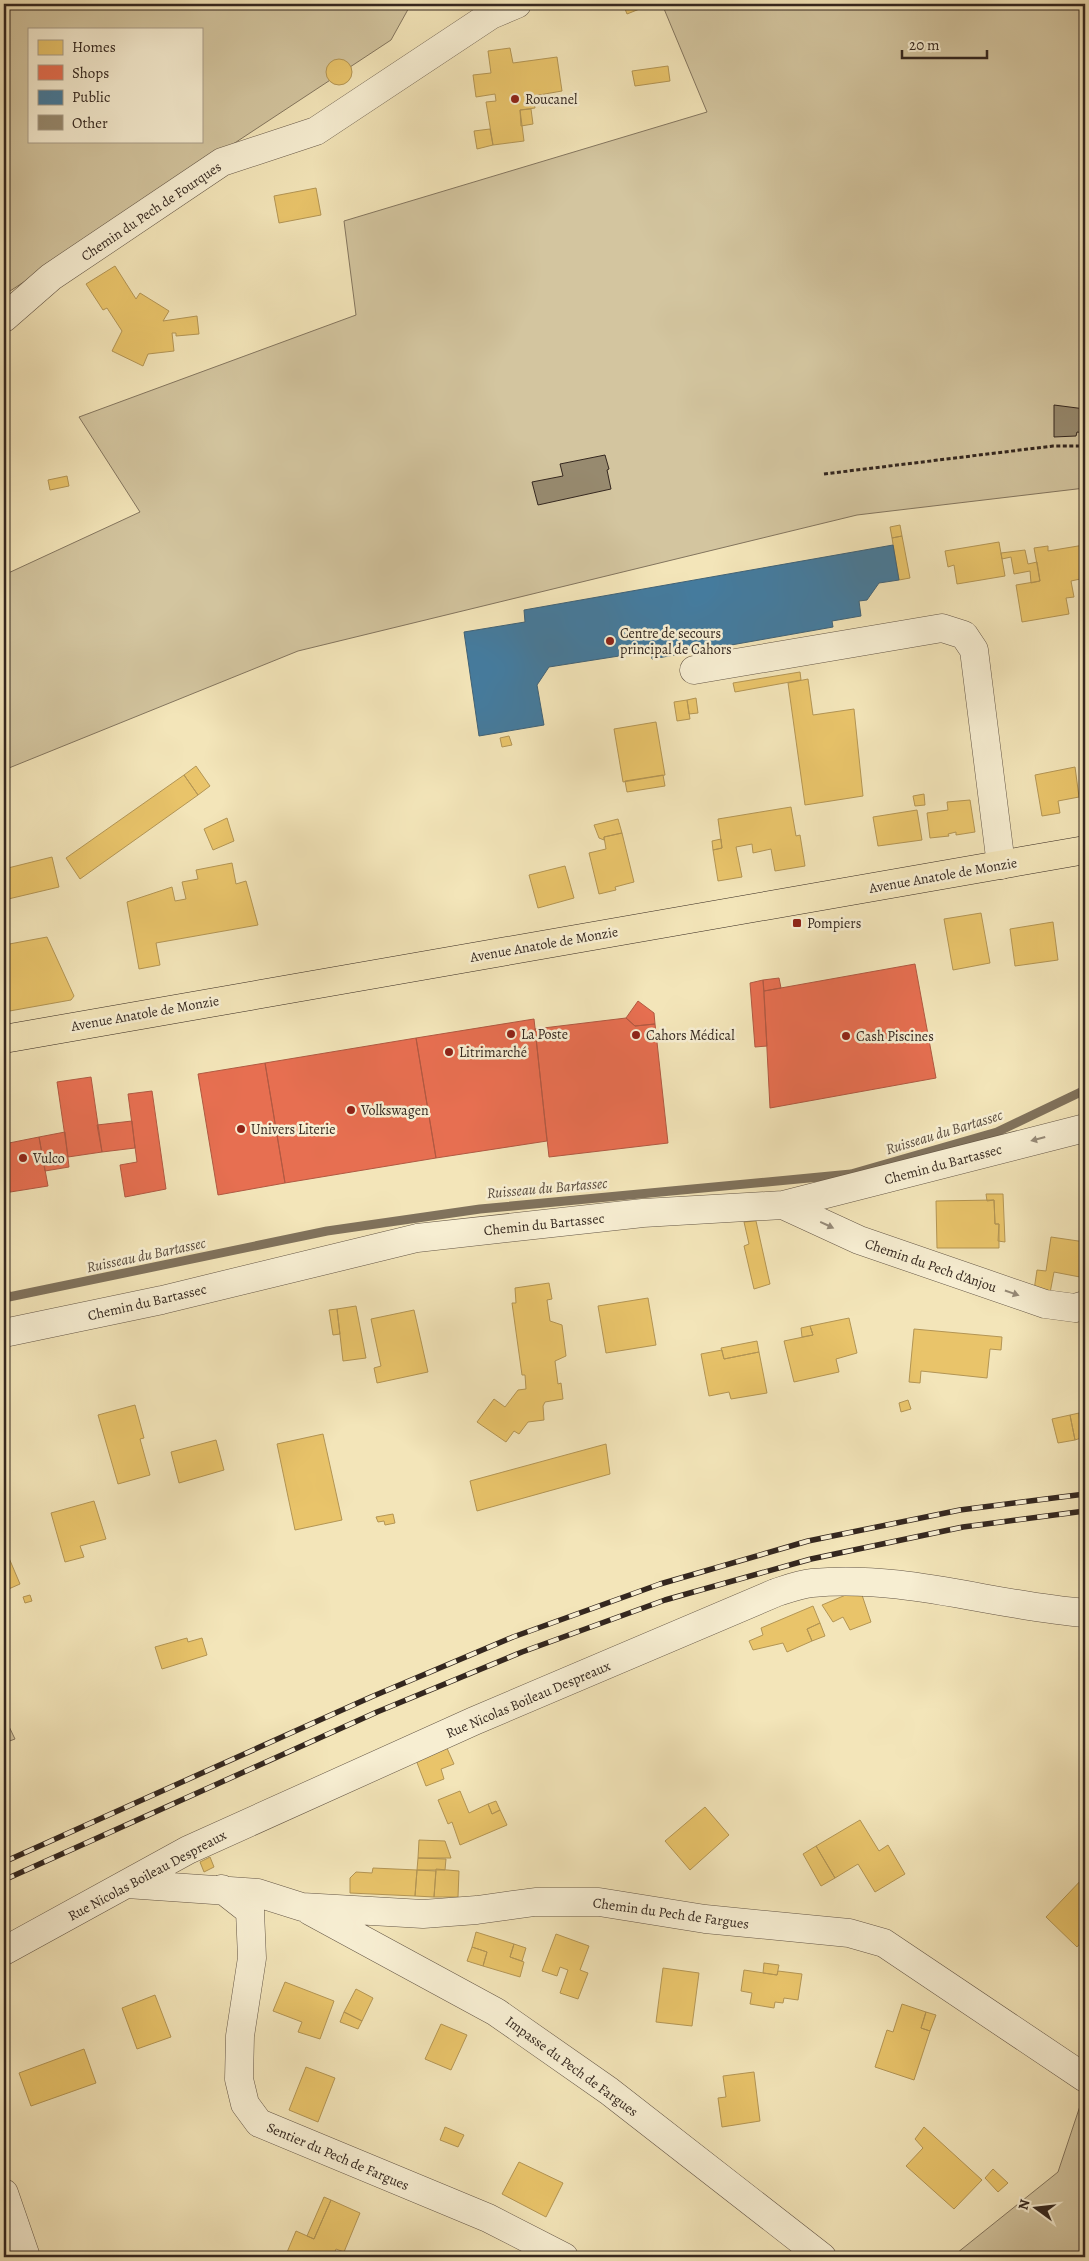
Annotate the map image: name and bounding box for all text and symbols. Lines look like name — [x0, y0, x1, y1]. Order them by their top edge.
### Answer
legend — [28, 28, 202, 142]
scale bar — [902, 28, 986, 60]
text: 20 m — [909, 35, 940, 55]
text: Homes — [72, 37, 116, 57]
text: Shops — [72, 63, 109, 83]
text: Public — [72, 87, 110, 107]
place label: Roucanel — [525, 90, 578, 109]
marker: Roucanel — [509, 93, 521, 105]
text: Other — [72, 113, 108, 133]
street label: Chemin du Pech de Fourques — [77, 157, 225, 266]
place label: Centre de secours principal de Cahors — [620, 624, 732, 659]
marker: Centre de secours principal de Cahors — [604, 635, 616, 647]
street label: Avenue Anatole de Monzie — [867, 853, 1019, 898]
place label: Pompiers — [807, 914, 861, 933]
marker: Pompiers — [791, 917, 803, 929]
street label: Avenue Anatole de Monzie — [468, 922, 620, 967]
street label: Avenue Anatole de Monzie — [69, 991, 221, 1036]
place label: La Poste — [521, 1025, 568, 1044]
place label: Cahors Médical — [646, 1026, 735, 1045]
place label: Cash Piscines — [856, 1027, 934, 1046]
marker: La Poste — [505, 1028, 517, 1040]
marker: Cahors Médical — [630, 1029, 642, 1041]
marker: Cash Piscines — [840, 1030, 852, 1042]
place label: Litrimarché — [459, 1043, 527, 1062]
marker: Litrimarché — [443, 1046, 455, 1058]
place label: Volkswagen — [360, 1101, 429, 1120]
marker: Volkswagen — [345, 1104, 357, 1116]
water label: Ruisseau du Bartassec — [883, 1105, 1006, 1159]
place label: Univers Literie — [251, 1120, 335, 1139]
marker: Univers Literie — [235, 1123, 247, 1135]
one-way arrow — [1030, 1135, 1045, 1143]
street label: Chemin du Bartassec — [882, 1140, 1004, 1189]
place label: Vulco — [32, 1149, 65, 1168]
marker: Vulco — [17, 1152, 29, 1164]
water label: Ruisseau du Bartassec — [486, 1173, 609, 1203]
street label: Chemin du Bartassec — [483, 1209, 605, 1240]
one-way arrow — [820, 1222, 834, 1230]
water label: Ruisseau du Bartassec — [85, 1232, 208, 1277]
street label: Chemin du Pech d'Anjou — [862, 1234, 1000, 1297]
street label: Chemin du Bartassec — [86, 1280, 208, 1325]
one-way arrow — [1005, 1289, 1020, 1297]
street label: Rue Nicolas Boileau Despreaux — [443, 1656, 614, 1743]
street label: Rue Nicolas Boileau Despreaux — [65, 1825, 230, 1925]
street label: Chemin du Pech de Fargues — [592, 1893, 750, 1934]
street label: Impasse du Pech de Fargues — [502, 2012, 642, 2121]
street label: Sentier du Pech de Fargues — [264, 2118, 412, 2195]
north arrow — [1012, 2184, 1062, 2234]
text: N — [1013, 2197, 1034, 2212]

